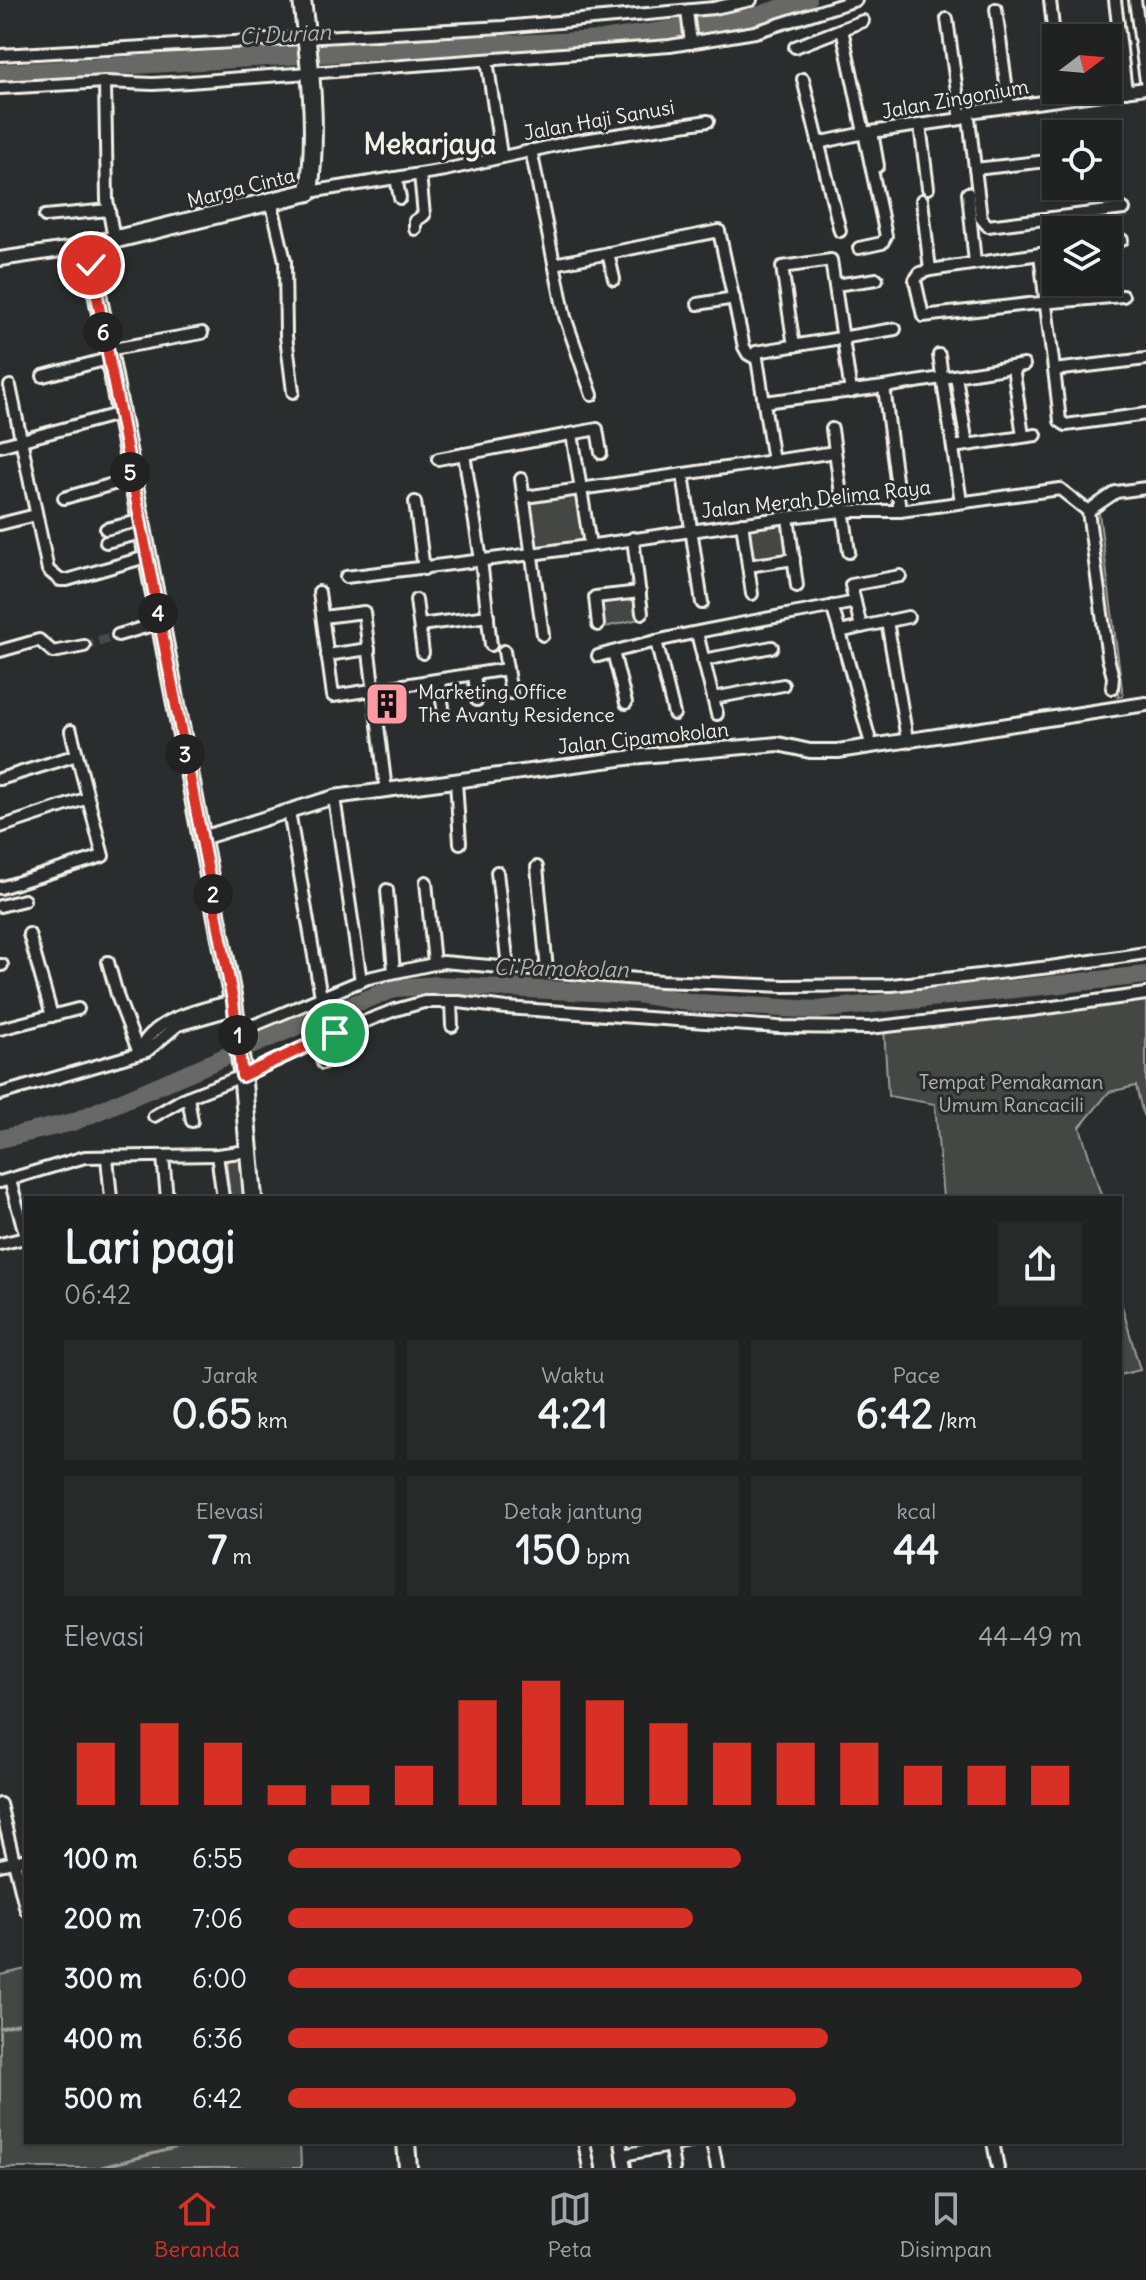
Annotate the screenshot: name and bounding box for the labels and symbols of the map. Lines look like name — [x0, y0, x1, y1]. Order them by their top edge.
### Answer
water label: Ci Durian — [238, 18, 333, 50]
north arrow — [1042, 24, 1122, 104]
street label: Jalan Zingonium — [879, 73, 1030, 124]
street label: Jalan Haji Sanusi — [522, 94, 676, 145]
district label: Mekarjaya — [363, 126, 497, 162]
street label: Marga Cinta — [184, 162, 297, 213]
pin — [57, 231, 125, 299]
pin: 6 — [83, 312, 123, 352]
pin: 5 — [110, 452, 150, 492]
street label: Jalan Merah Delima Raya — [700, 474, 932, 523]
pin: 4 — [138, 593, 178, 633]
place label: Marketing Office The Avanty Residence — [418, 679, 615, 727]
building icon: Marketing Office The Avanty Residence — [363, 680, 411, 728]
street label: Jalan Cipamokolan — [556, 716, 730, 759]
pin: 3 — [165, 734, 205, 774]
pin: 2 — [193, 874, 233, 914]
water label: Ci Pamokolan — [493, 953, 630, 983]
pin — [301, 999, 369, 1067]
pin: 1 — [218, 1015, 258, 1055]
park label: Tempat Pemakaman Umum Rancacili — [919, 1069, 1103, 1117]

